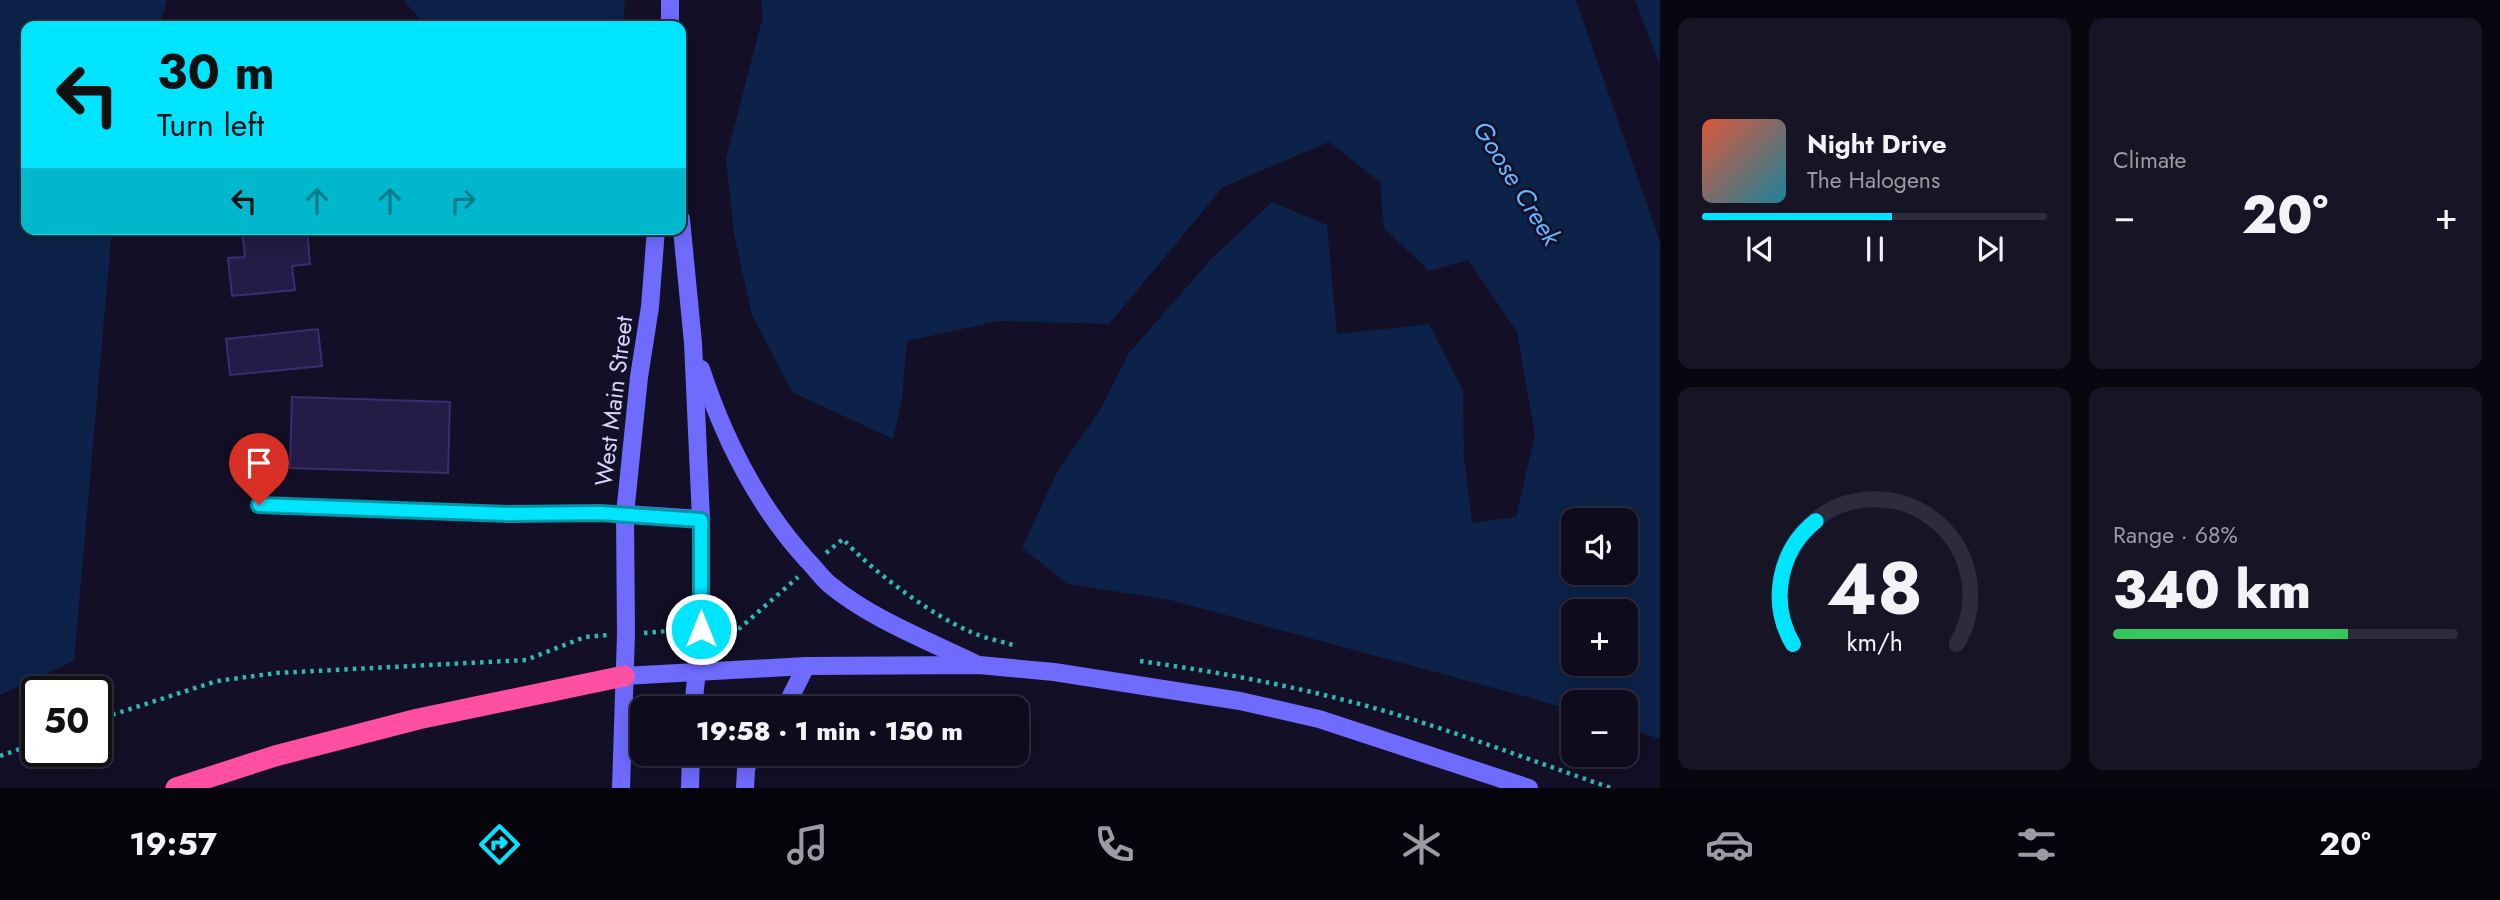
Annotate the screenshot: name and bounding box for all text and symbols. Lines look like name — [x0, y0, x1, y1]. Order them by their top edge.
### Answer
text: 30 m — [157, 37, 275, 107]
icon: left — [42, 49, 133, 140]
text: Turn left — [157, 102, 264, 148]
water label: Goose Creek — [1464, 113, 1571, 254]
text: Night Drive — [1807, 125, 1947, 163]
text: Climate — [2113, 143, 2186, 177]
text: The Halogens — [1807, 163, 1940, 197]
text: 20° — [2242, 177, 2328, 253]
icon: left — [225, 182, 263, 220]
icon: ahead — [298, 182, 336, 220]
icon: ahead — [371, 182, 409, 220]
icon: right — [444, 182, 482, 220]
text: − — [2113, 188, 2135, 243]
text: + — [2435, 188, 2458, 243]
icon: previous — [1741, 230, 1779, 268]
icon: pause — [1856, 230, 1894, 268]
icon: next — [1971, 230, 2009, 268]
street label: West Main Street — [586, 314, 641, 488]
pin — [229, 433, 289, 505]
icon: arrive — [240, 444, 278, 482]
map controls — [1561, 508, 1638, 767]
button: sound — [1561, 508, 1638, 585]
text: Range · 68% — [2113, 518, 2238, 552]
text: 48 — [1826, 537, 1923, 642]
text: 340 km — [2113, 552, 2311, 628]
position arrow — [664, 592, 738, 666]
button: + — [1561, 599, 1638, 676]
text: km/h — [1846, 624, 1903, 660]
speed limit sign: 50 — [21, 676, 112, 767]
button: − — [1561, 690, 1638, 767]
text: 19:58 · 1 min · 150 m — [696, 712, 963, 750]
icon: directions — [475, 820, 524, 869]
icon: music — [783, 820, 832, 869]
icon: phone — [1090, 820, 1139, 869]
icon: climate — [1397, 820, 1446, 869]
icon: car — [1705, 820, 1754, 869]
icon: filters — [2012, 820, 2061, 869]
text: 19:57 — [129, 821, 217, 867]
text: 20° — [2319, 821, 2371, 867]

